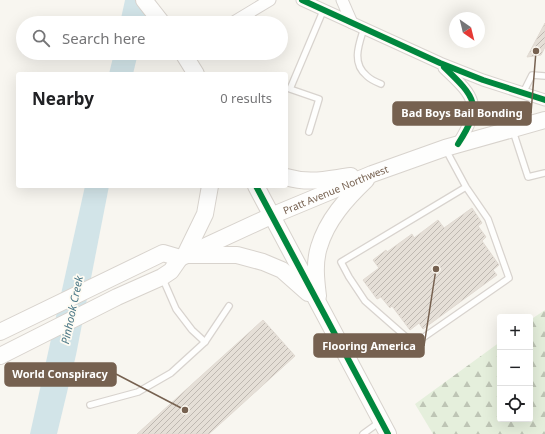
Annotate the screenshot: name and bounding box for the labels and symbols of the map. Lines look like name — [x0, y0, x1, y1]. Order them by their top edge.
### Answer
north arrow — [449, 12, 485, 48]
callout: Bad Boys Bail Bonding — [393, 102, 531, 125]
text: Bad Boys Bail Bonding — [401, 105, 523, 120]
street label: Pratt Avenue Northwest — [281, 162, 391, 217]
water label: Pinhook Creek — [57, 274, 86, 345]
callout: Flooring America — [314, 334, 424, 357]
text: Flooring America — [322, 338, 416, 353]
callout: World Conspiracy — [5, 363, 116, 386]
text: World Conspiracy — [12, 366, 108, 381]

